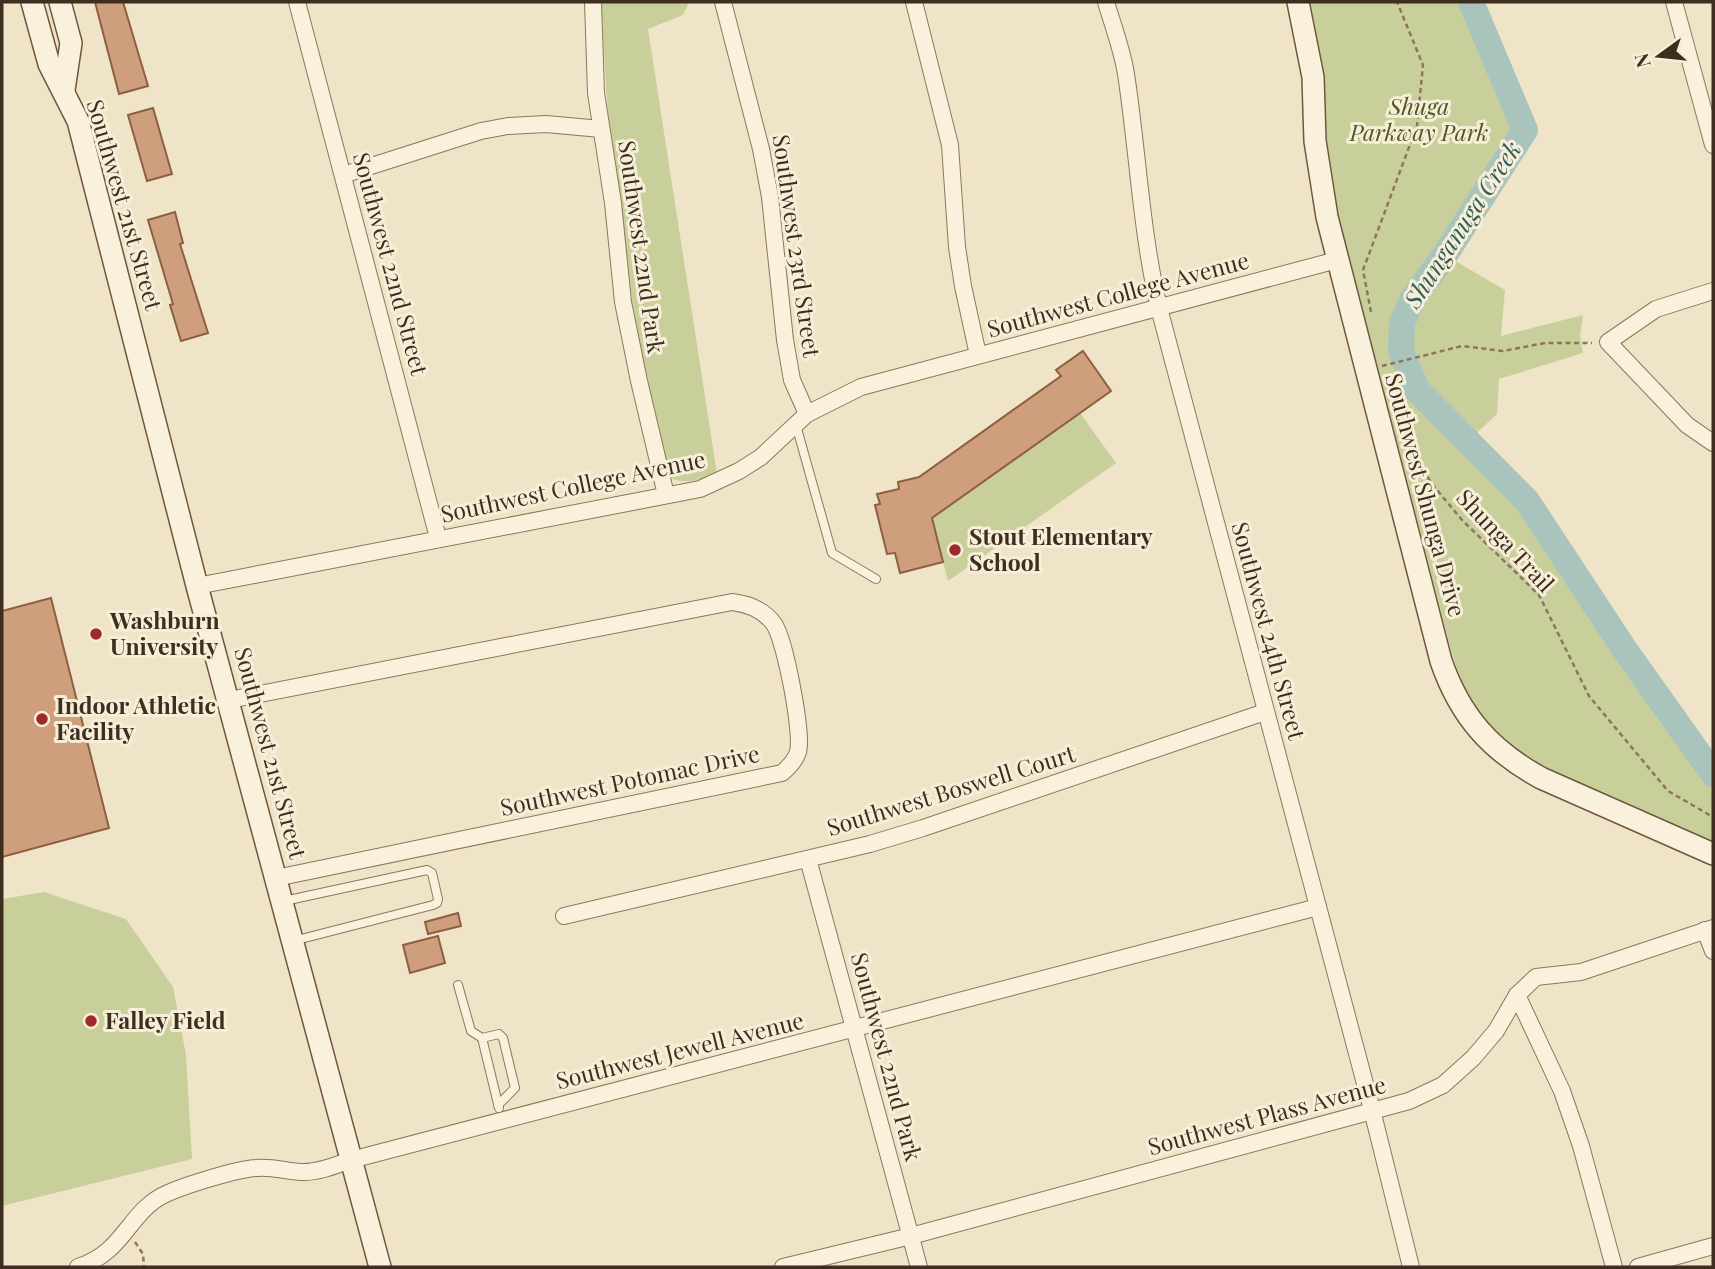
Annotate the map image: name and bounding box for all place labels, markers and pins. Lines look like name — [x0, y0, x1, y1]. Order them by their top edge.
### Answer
place label: Stout Elementary School — [969, 520, 1153, 577]
marker: Stout Elementary School — [947, 542, 963, 558]
place label: Washburn University — [109, 604, 220, 661]
marker: Washburn University — [88, 626, 104, 642]
place label: Indoor Athletic Facility — [56, 689, 216, 746]
marker: Indoor Athletic Facility — [34, 711, 50, 727]
place label: Falley Field — [105, 1004, 226, 1035]
marker: Falley Field — [83, 1013, 99, 1029]

